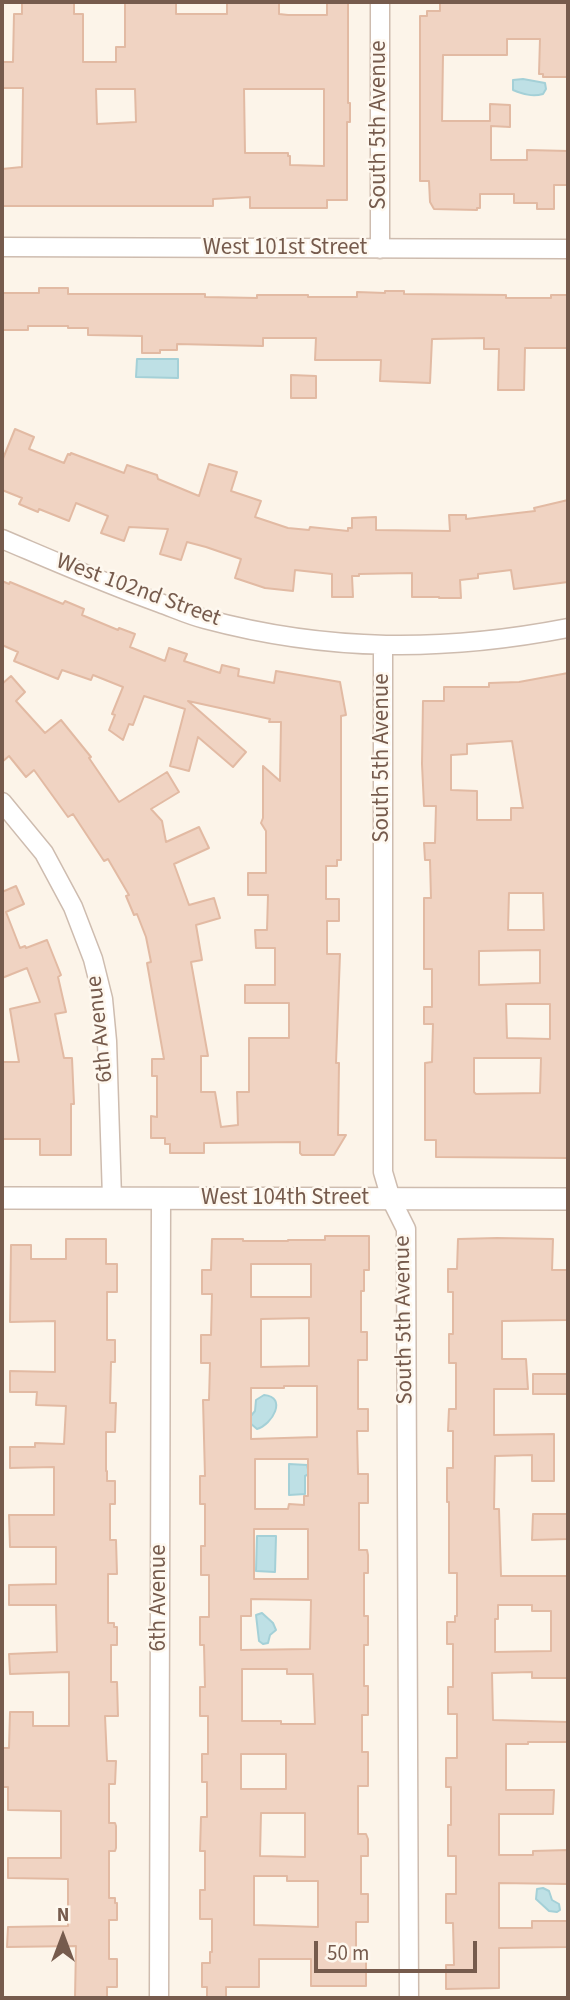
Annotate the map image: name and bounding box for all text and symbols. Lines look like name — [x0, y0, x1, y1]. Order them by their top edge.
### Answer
street label: South 5th Avenue — [366, 40, 394, 210]
street label: West 101st Street — [203, 235, 367, 263]
street label: West 102nd Street — [52, 548, 224, 634]
street label: South 5th Avenue — [369, 673, 397, 843]
street label: 6th Avenue — [82, 974, 120, 1084]
street label: West 104th Street — [201, 1185, 369, 1213]
street label: South 5th Avenue — [390, 1235, 420, 1405]
street label: 6th Avenue — [146, 1544, 174, 1652]
north arrow — [28, 1902, 98, 1972]
text: N — [57, 1902, 69, 1929]
scale bar — [318, 1926, 481, 1970]
text: 50 m — [327, 1938, 369, 1968]

